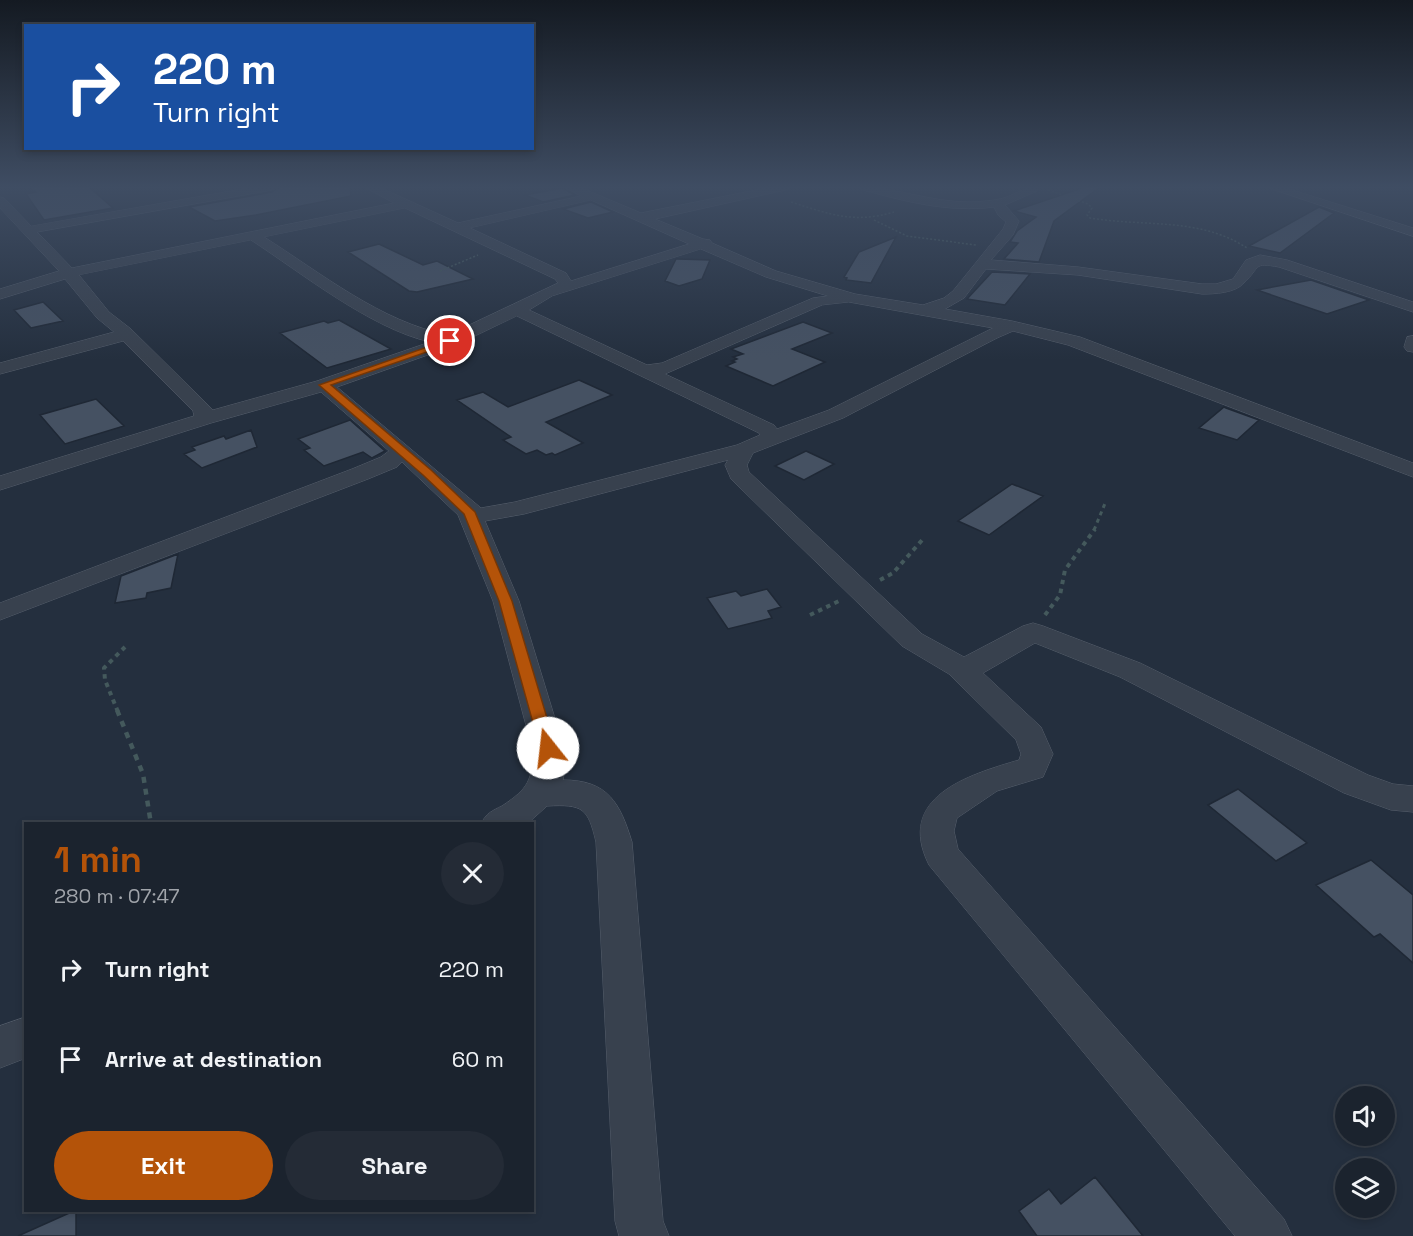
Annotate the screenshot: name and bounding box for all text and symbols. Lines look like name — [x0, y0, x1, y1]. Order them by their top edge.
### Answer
text: 220 m — [153, 43, 277, 96]
icon: right — [54, 48, 132, 126]
text: Turn right — [153, 95, 280, 130]
pin — [424, 315, 475, 366]
icon: arrive — [433, 324, 466, 357]
position arrow — [516, 716, 580, 780]
text: 1 min — [54, 837, 142, 883]
button: close — [441, 842, 504, 905]
text: 280 m · 07:47 — [54, 883, 180, 909]
icon: right — [54, 953, 87, 986]
text: Turn right — [105, 955, 210, 983]
text: 220 m — [439, 955, 504, 983]
icon: arrive — [54, 1043, 87, 1076]
text: Arrive at destination — [105, 1045, 322, 1073]
text: 60 m — [452, 1045, 504, 1073]
map controls — [1335, 1086, 1395, 1218]
button: sound — [1335, 1086, 1395, 1146]
button: Exit — [54, 1131, 273, 1200]
button: Share — [285, 1131, 504, 1200]
button: layers — [1335, 1158, 1395, 1218]

